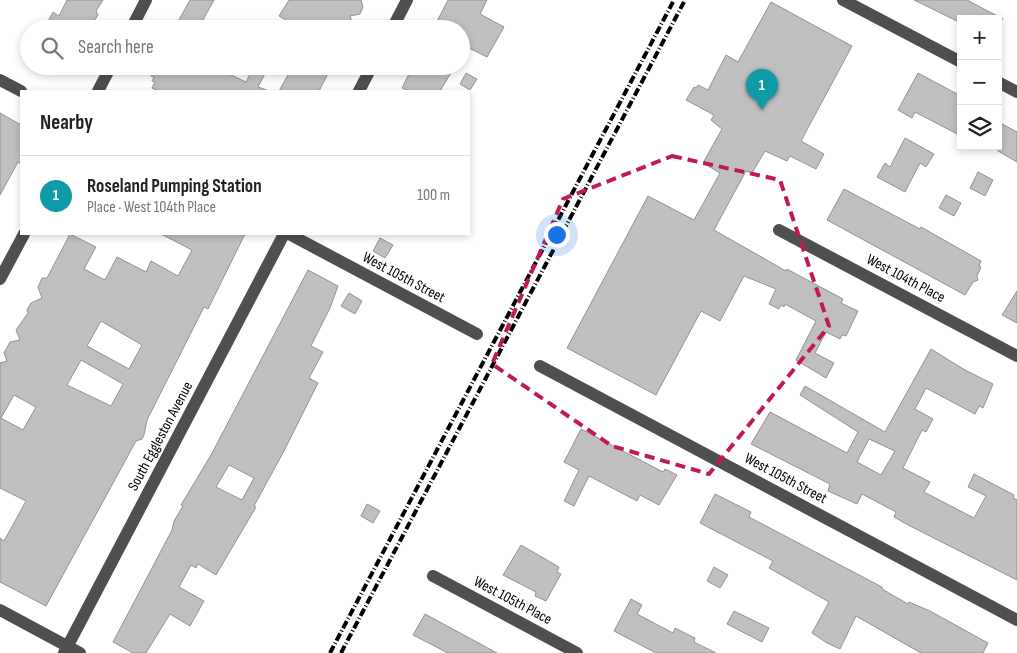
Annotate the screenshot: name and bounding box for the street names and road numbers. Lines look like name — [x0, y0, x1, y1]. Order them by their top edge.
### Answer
street label: West 105th Street — [359, 248, 449, 307]
street label: West 104th Place — [863, 250, 948, 307]
street label: South Eggleston Avenue — [124, 378, 197, 494]
street label: West 105th Street — [741, 449, 831, 508]
street label: West 105th Place — [470, 572, 555, 629]

